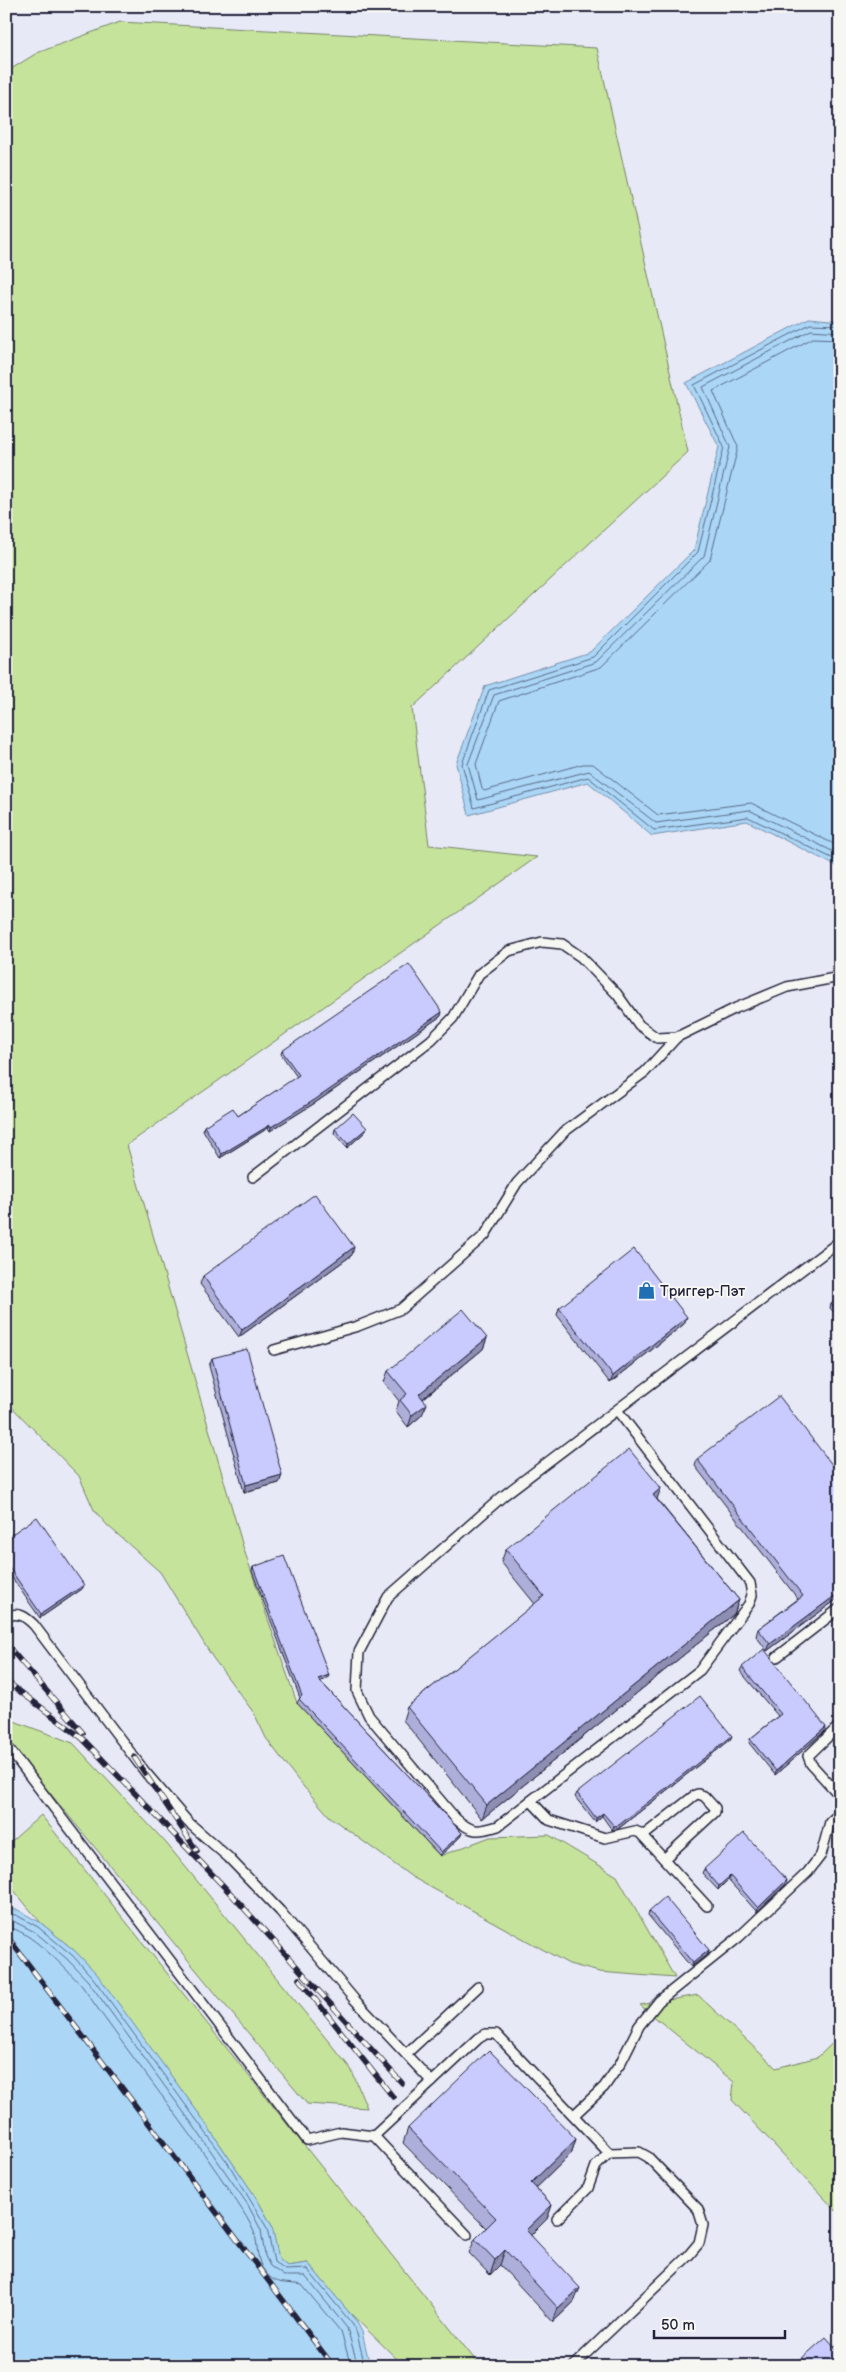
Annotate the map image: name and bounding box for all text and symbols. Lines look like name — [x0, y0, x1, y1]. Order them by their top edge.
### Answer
shop icon: Триггер-Пэт — [636, 1281, 656, 1301]
place label: Триггер-Пэт — [660, 1282, 745, 1301]
scale bar — [654, 2307, 785, 2339]
text: 50 m — [661, 2316, 695, 2335]

